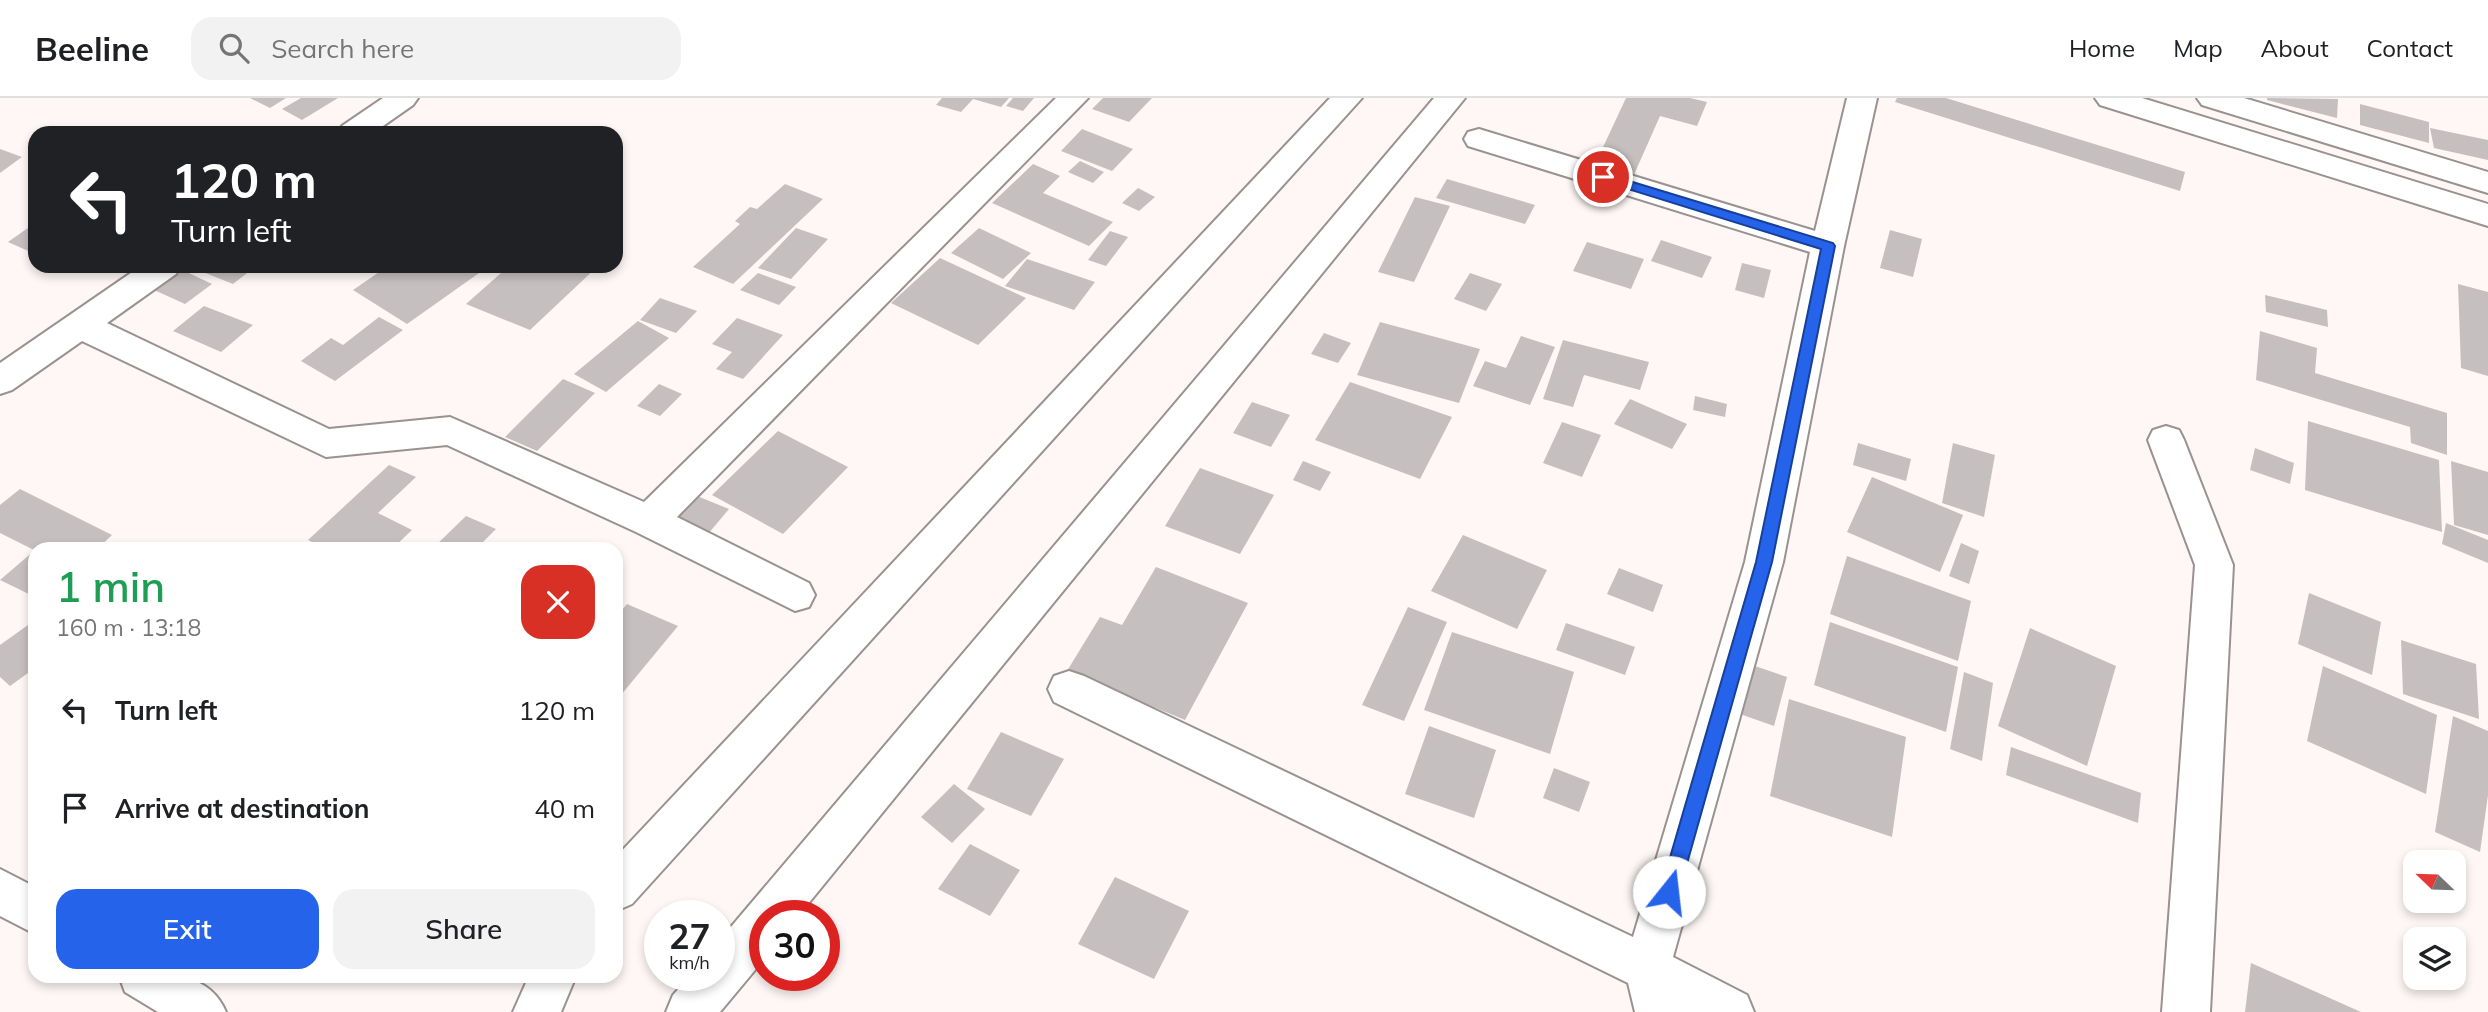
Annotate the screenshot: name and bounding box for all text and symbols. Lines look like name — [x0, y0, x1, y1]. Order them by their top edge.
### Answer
search box — [191, 17, 681, 80]
text: Beeline — [35, 28, 149, 69]
icon: search — [215, 29, 253, 67]
text: Search here — [271, 32, 414, 65]
text: Home — [2069, 33, 2135, 63]
text: Map — [2173, 33, 2223, 63]
text: About — [2261, 33, 2329, 63]
text: Contact — [2367, 33, 2453, 63]
pin — [1573, 147, 1633, 207]
text: 120 m — [171, 149, 317, 210]
icon: left — [56, 154, 147, 245]
icon: arrive — [1584, 158, 1622, 196]
text: Turn left — [171, 210, 291, 250]
text: 1 min — [56, 560, 165, 613]
button: close — [521, 565, 595, 639]
text: 160 m · 13:18 — [56, 613, 201, 642]
icon: left — [56, 691, 94, 729]
text: Turn left — [115, 694, 217, 727]
text: 120 m — [519, 694, 595, 727]
icon: arrive — [56, 789, 94, 827]
text: Arrive at destination — [115, 792, 370, 825]
text: 40 m — [534, 792, 595, 825]
north arrow — [2403, 850, 2466, 914]
map controls — [2403, 850, 2466, 990]
position arrow — [1632, 855, 1706, 929]
button: Exit — [56, 889, 319, 969]
button: Share — [333, 889, 595, 969]
speed limit sign: 30 — [749, 900, 840, 991]
text: 27 — [668, 914, 711, 958]
button: layers — [2403, 927, 2466, 990]
text: km/h — [669, 951, 710, 974]

